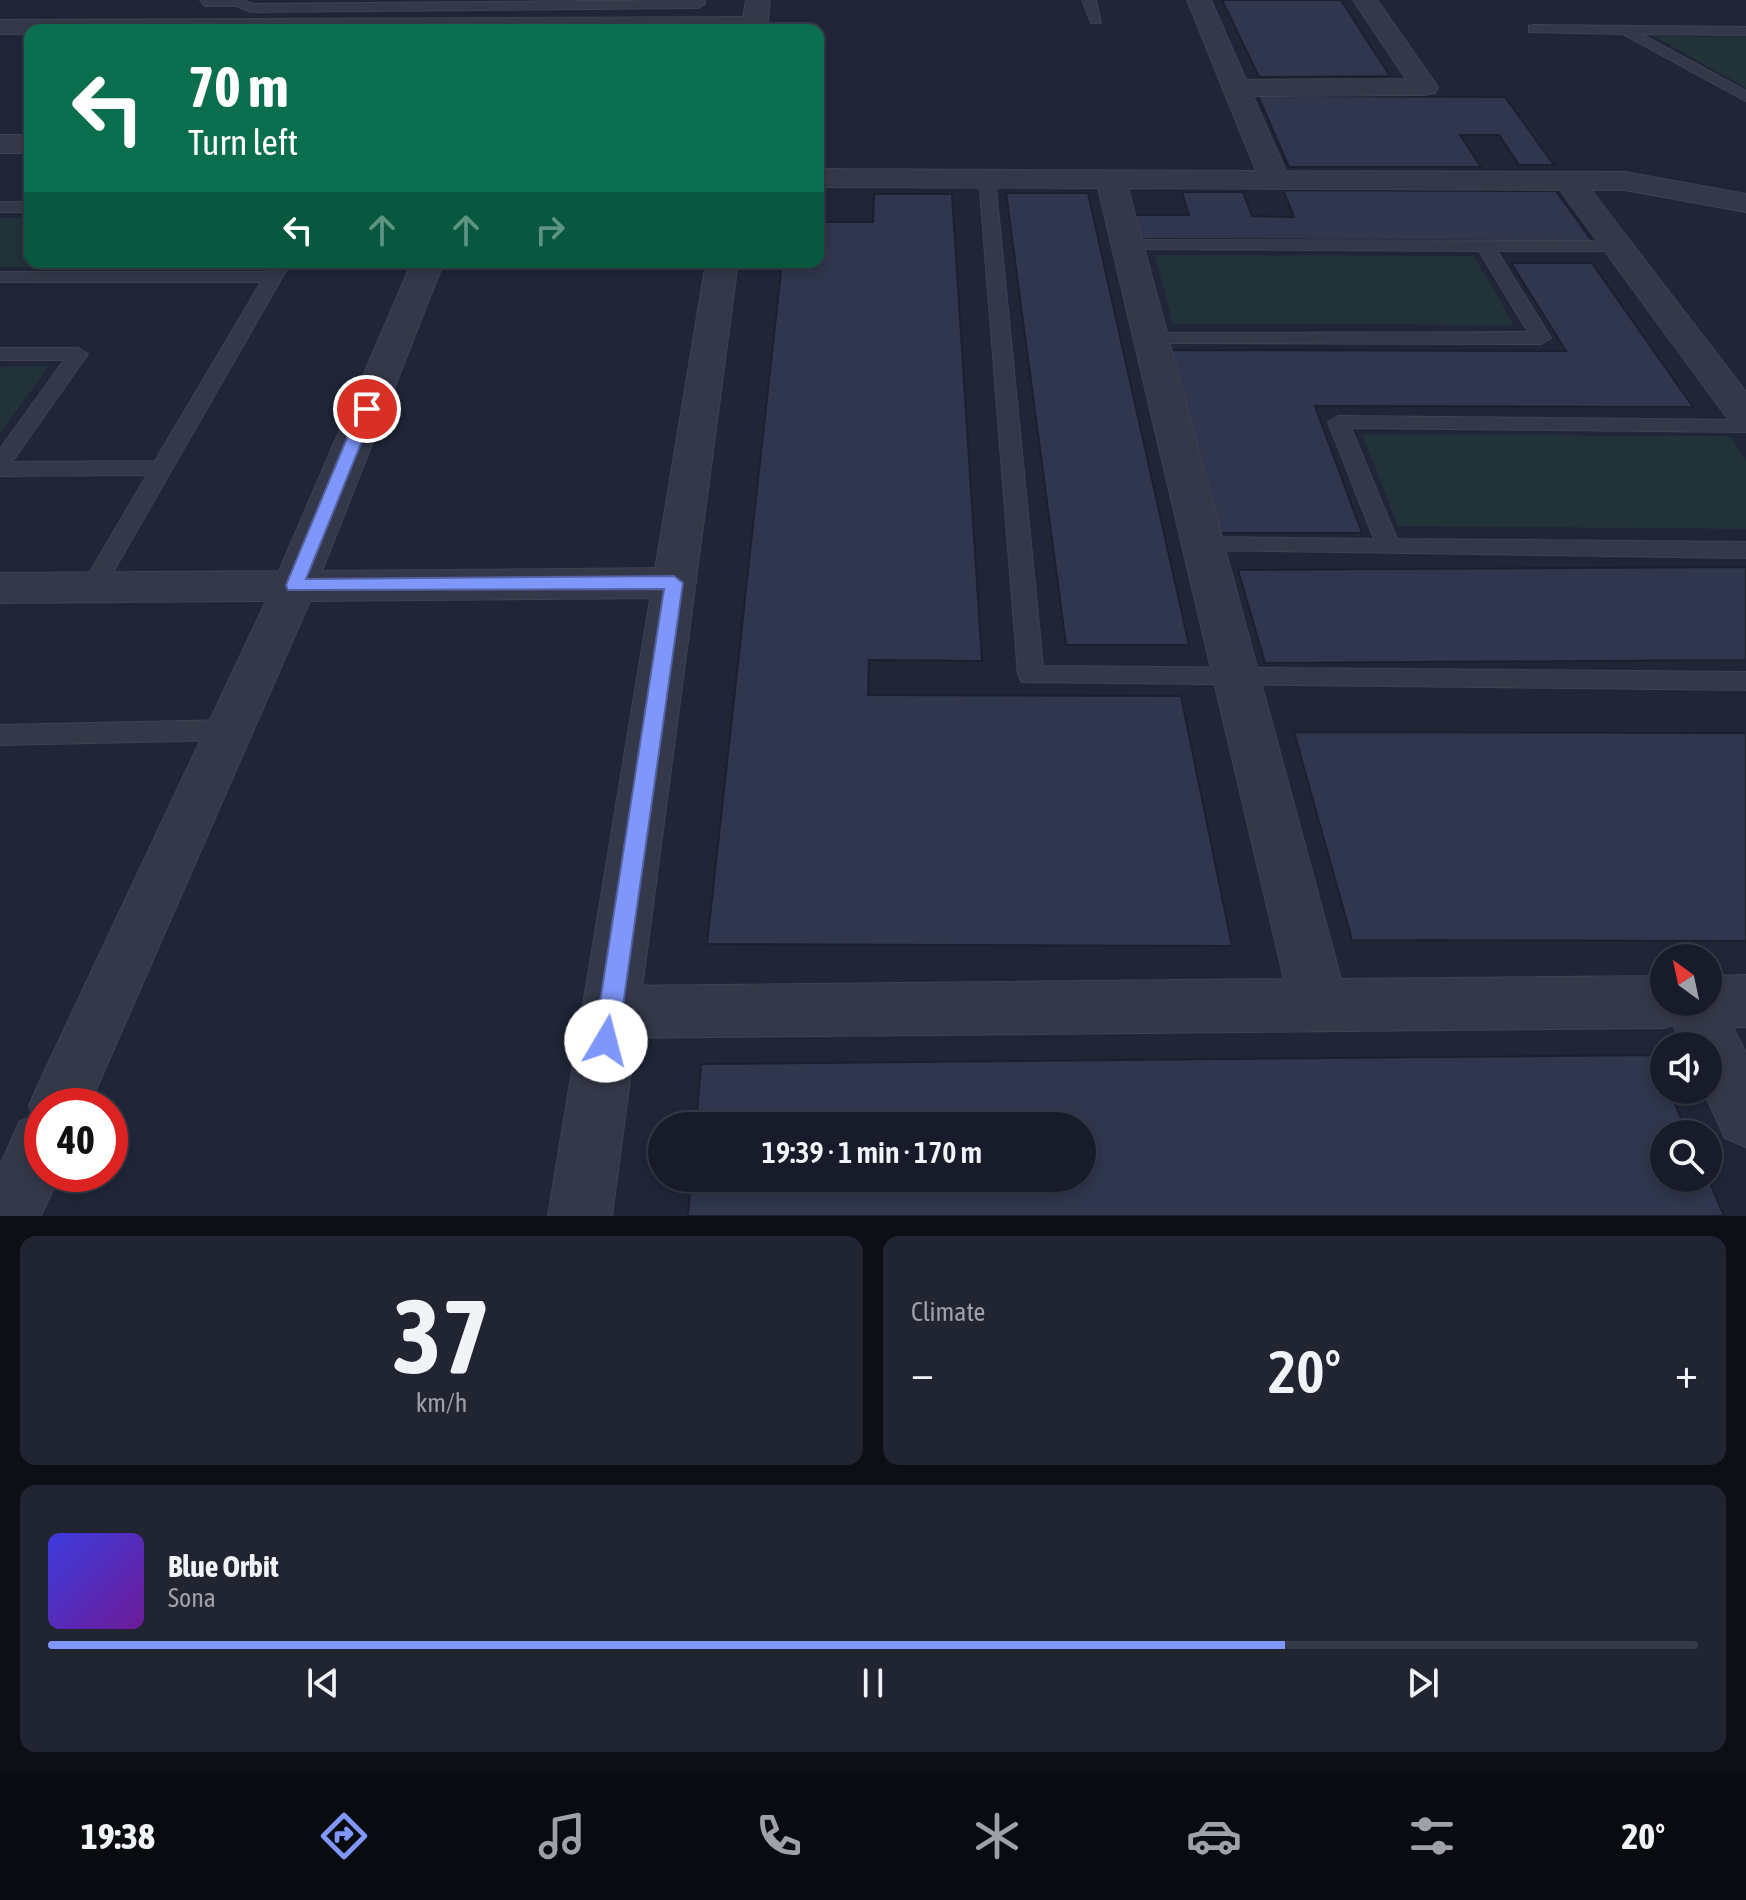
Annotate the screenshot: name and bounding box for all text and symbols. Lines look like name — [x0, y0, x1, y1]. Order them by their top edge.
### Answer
text: 70 m — [188, 55, 289, 119]
icon: left — [56, 56, 160, 160]
text: Turn left — [188, 121, 298, 163]
icon: left — [276, 208, 320, 252]
icon: ahead — [360, 208, 404, 252]
icon: ahead — [444, 208, 488, 252]
icon: right — [528, 208, 572, 252]
pin — [333, 375, 401, 443]
icon: arrive — [345, 387, 389, 431]
north arrow — [1650, 944, 1722, 1016]
map controls — [1650, 944, 1722, 1192]
position arrow — [564, 999, 648, 1083]
button: sound — [1650, 1032, 1722, 1104]
speed limit sign: 40 — [24, 1088, 128, 1192]
button: search — [1650, 1120, 1722, 1192]
text: 19:39 · 1 min · 170 m — [762, 1135, 982, 1169]
text: 37 — [393, 1276, 490, 1395]
text: Climate — [911, 1297, 985, 1327]
text: 20° — [1268, 1337, 1341, 1406]
text: − — [911, 1347, 934, 1397]
text: + — [1675, 1347, 1698, 1397]
text: km/h — [416, 1388, 467, 1418]
text: Blue Orbit — [168, 1549, 279, 1583]
text: Sona — [168, 1583, 216, 1613]
icon: previous — [301, 1661, 345, 1705]
icon: pause — [851, 1661, 895, 1705]
icon: next — [1401, 1661, 1445, 1705]
icon: directions — [316, 1808, 372, 1864]
icon: music — [534, 1808, 590, 1864]
icon: phone — [751, 1808, 807, 1864]
icon: climate — [969, 1808, 1025, 1864]
icon: car — [1186, 1808, 1242, 1864]
icon: filters — [1404, 1808, 1460, 1864]
text: 19:38 — [81, 1815, 155, 1857]
text: 20° — [1621, 1815, 1665, 1857]

